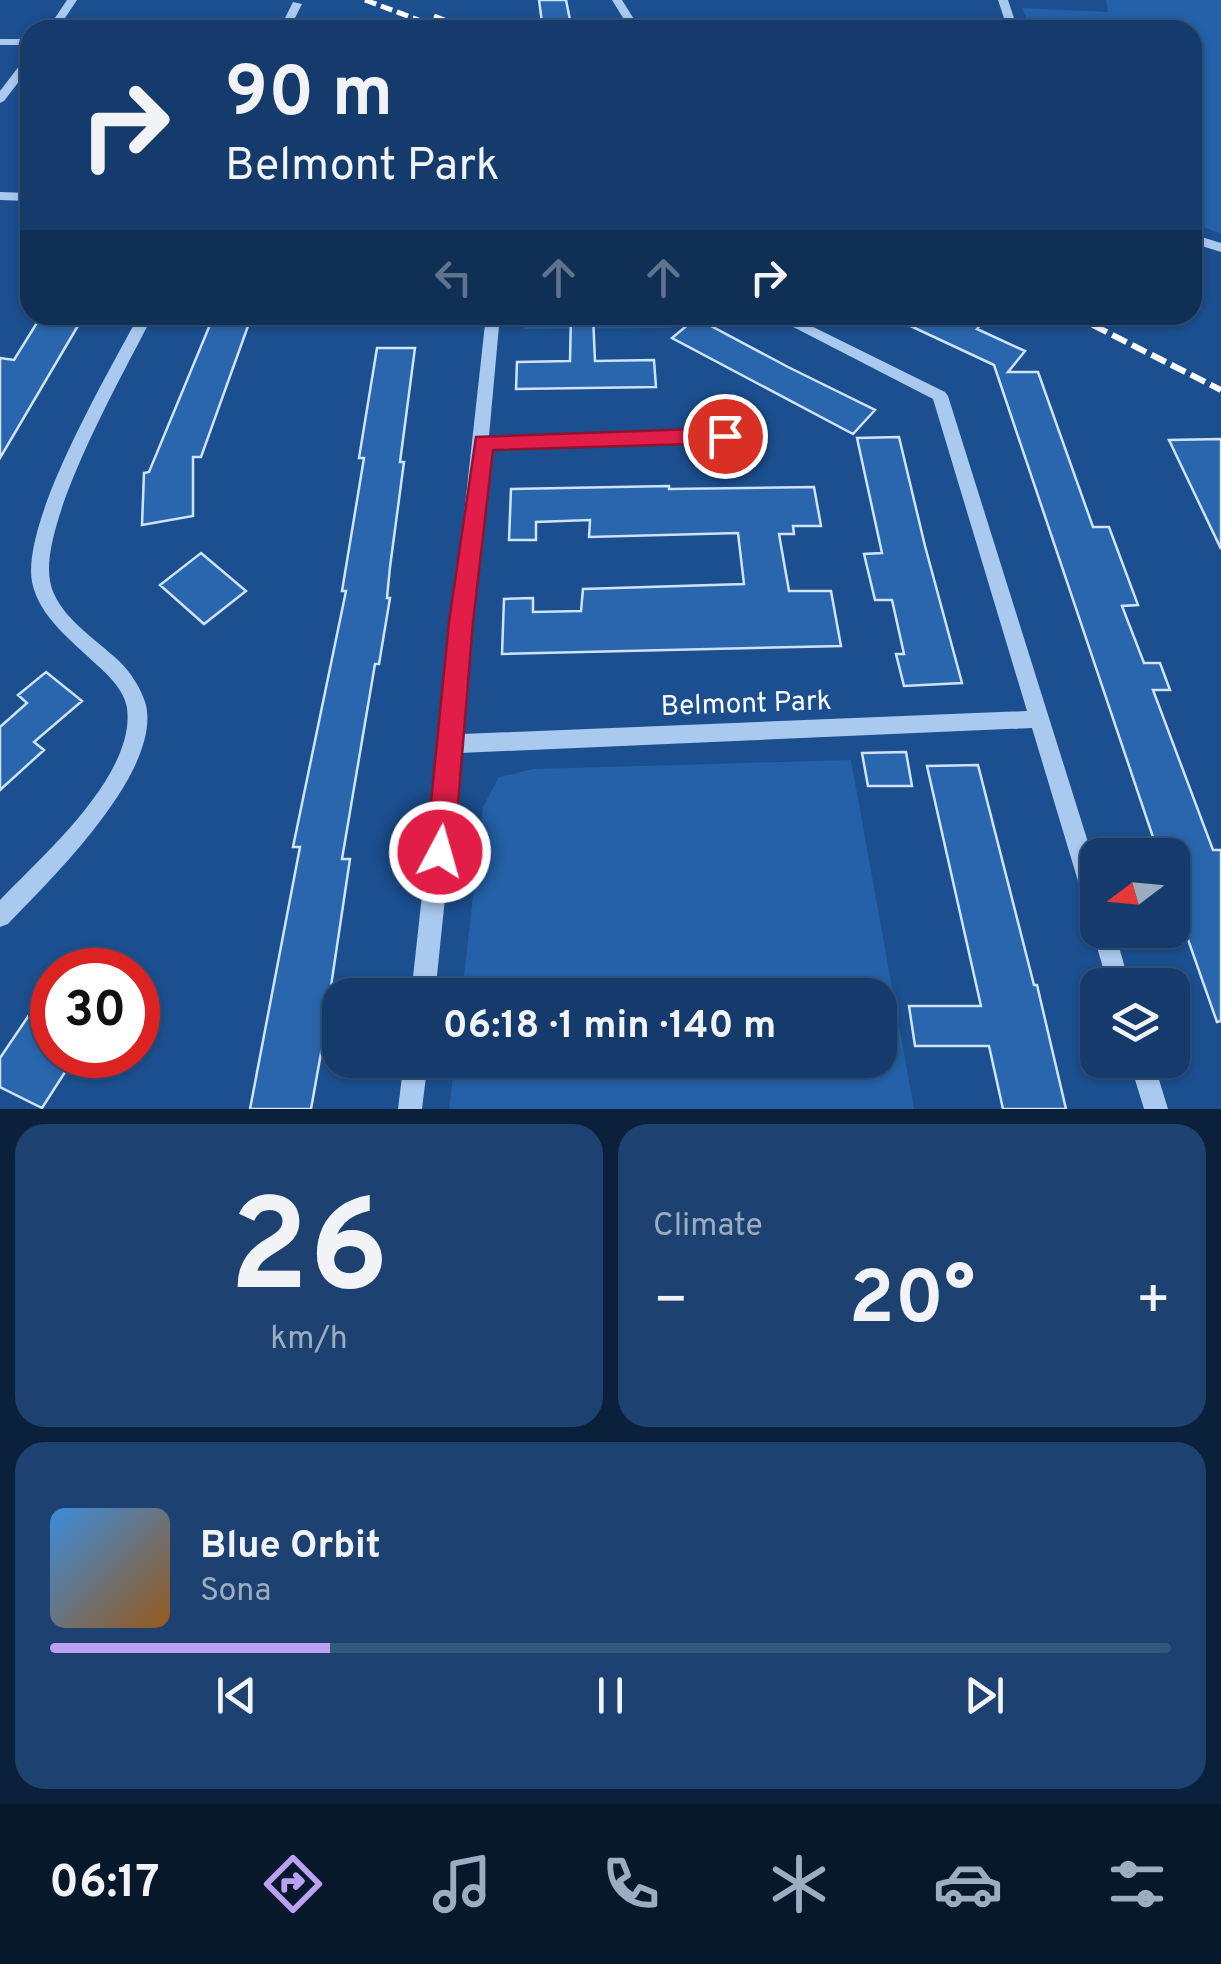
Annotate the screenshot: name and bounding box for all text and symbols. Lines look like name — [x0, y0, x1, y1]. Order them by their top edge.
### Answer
text: 90 m — [225, 52, 393, 141]
icon: right — [60, 60, 190, 190]
text: Belmont Park — [225, 139, 500, 196]
icon: left — [426, 250, 481, 305]
icon: ahead — [531, 250, 586, 305]
icon: ahead — [636, 250, 691, 305]
icon: right — [741, 250, 796, 305]
pin — [683, 394, 768, 479]
icon: arrive — [698, 409, 753, 464]
street label: Belmont Park — [660, 684, 832, 726]
position arrow — [388, 800, 492, 904]
north arrow — [1080, 838, 1190, 948]
map controls — [1080, 838, 1190, 1078]
speed limit sign: 30 — [30, 948, 160, 1078]
button: layers — [1080, 968, 1190, 1078]
text: 06:18 · 1 min · 140 m — [443, 1003, 776, 1052]
text: 26 — [229, 1172, 389, 1337]
text: Climate — [653, 1207, 763, 1247]
text: 20° — [849, 1255, 975, 1350]
text: − — [653, 1268, 688, 1338]
text: + — [1136, 1268, 1171, 1338]
text: km/h — [270, 1320, 348, 1360]
text: Blue Orbit — [200, 1523, 381, 1572]
text: Sona — [200, 1572, 271, 1612]
icon: previous — [209, 1668, 264, 1723]
icon: pause — [583, 1668, 638, 1723]
icon: next — [957, 1668, 1012, 1723]
icon: directions — [258, 1849, 328, 1919]
icon: music — [427, 1849, 497, 1919]
icon: phone — [596, 1849, 666, 1919]
icon: climate — [764, 1849, 834, 1919]
icon: car — [933, 1849, 1003, 1919]
icon: filters — [1102, 1849, 1172, 1919]
text: 06:17 — [49, 1856, 160, 1913]

